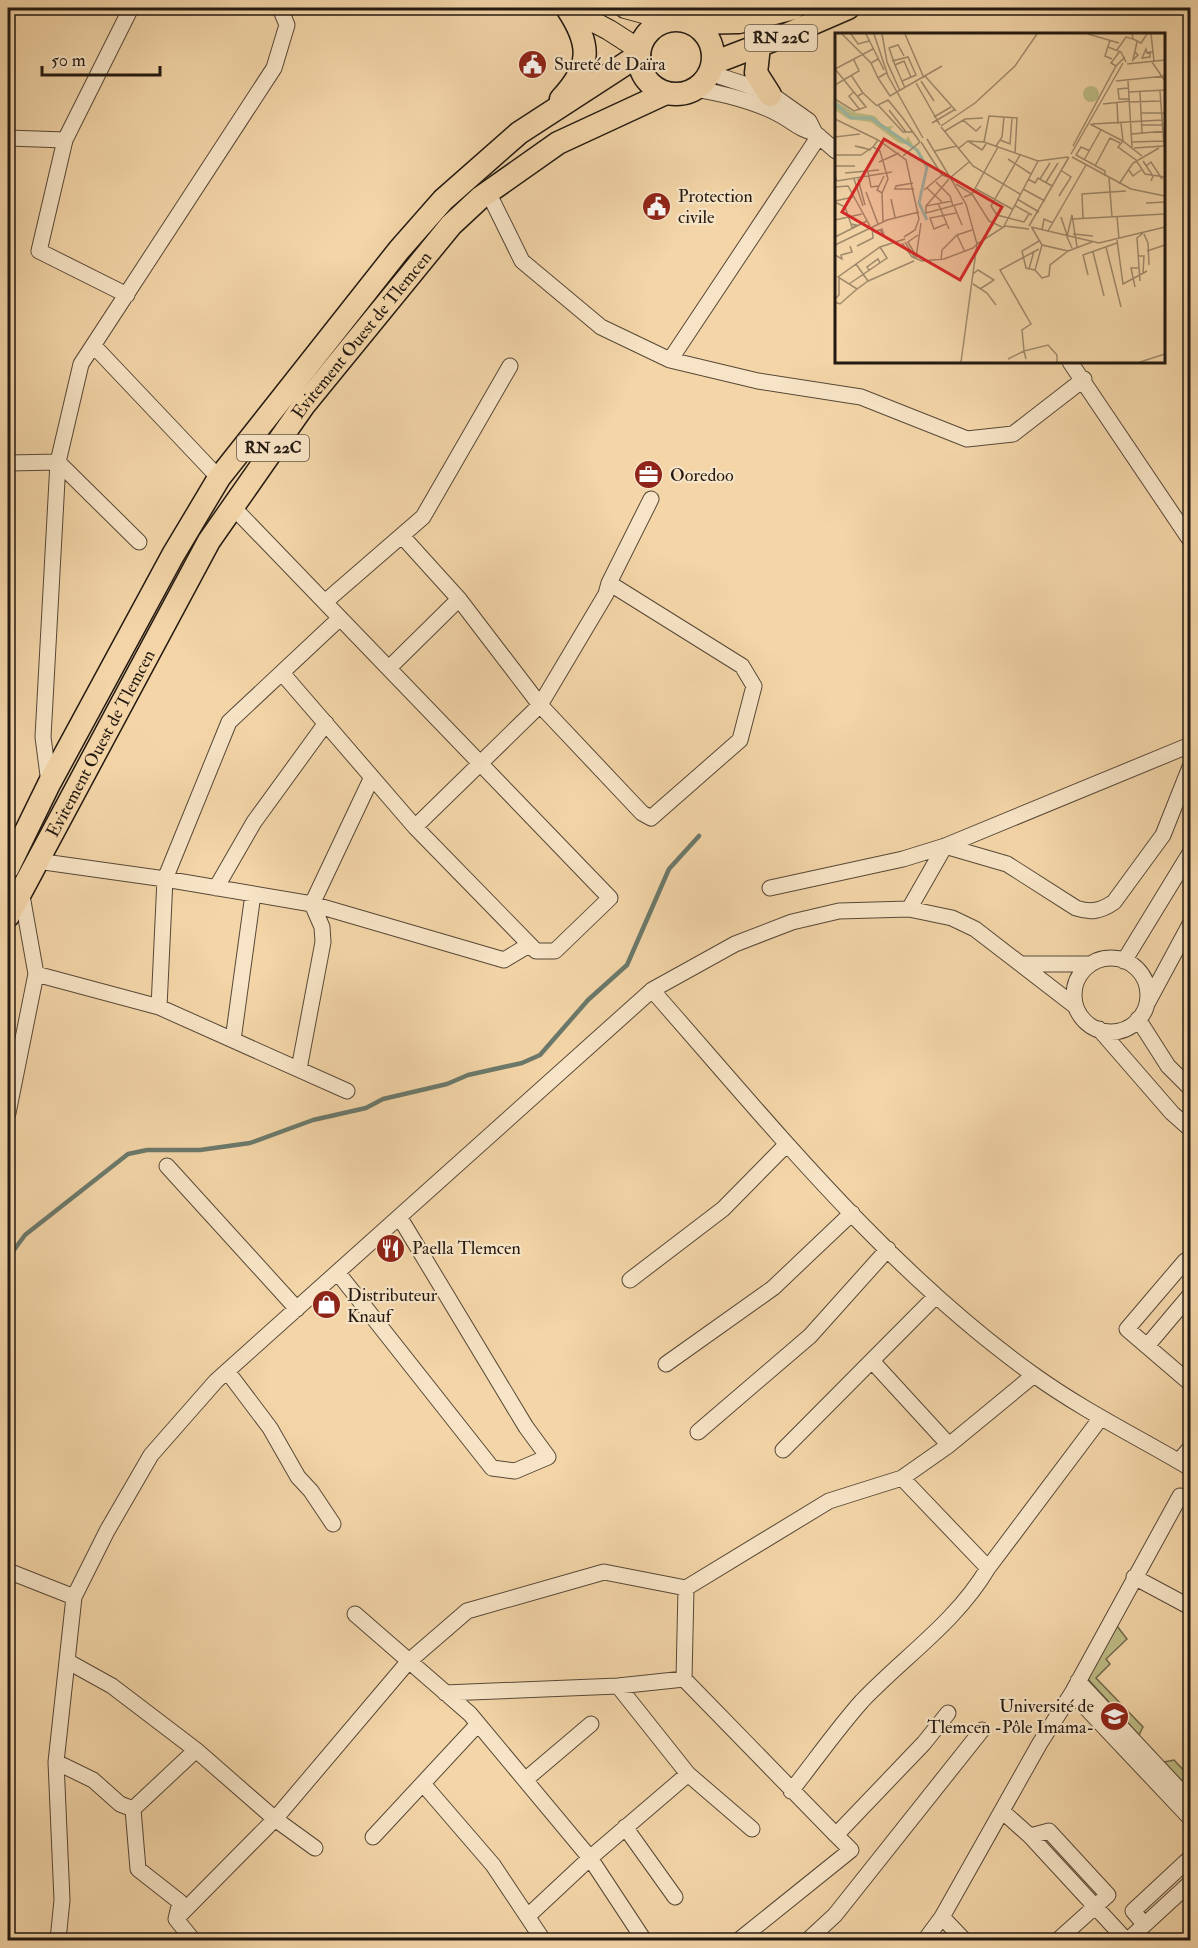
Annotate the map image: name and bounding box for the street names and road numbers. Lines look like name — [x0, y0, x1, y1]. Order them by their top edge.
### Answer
road number: RN 22C — [745, 25, 817, 51]
street label: Evitement Ouest de Tlemcen — [286, 246, 437, 423]
road number: RN 22C — [237, 435, 309, 461]
street label: Evitement Ouest de Tlemcen — [41, 645, 160, 841]

